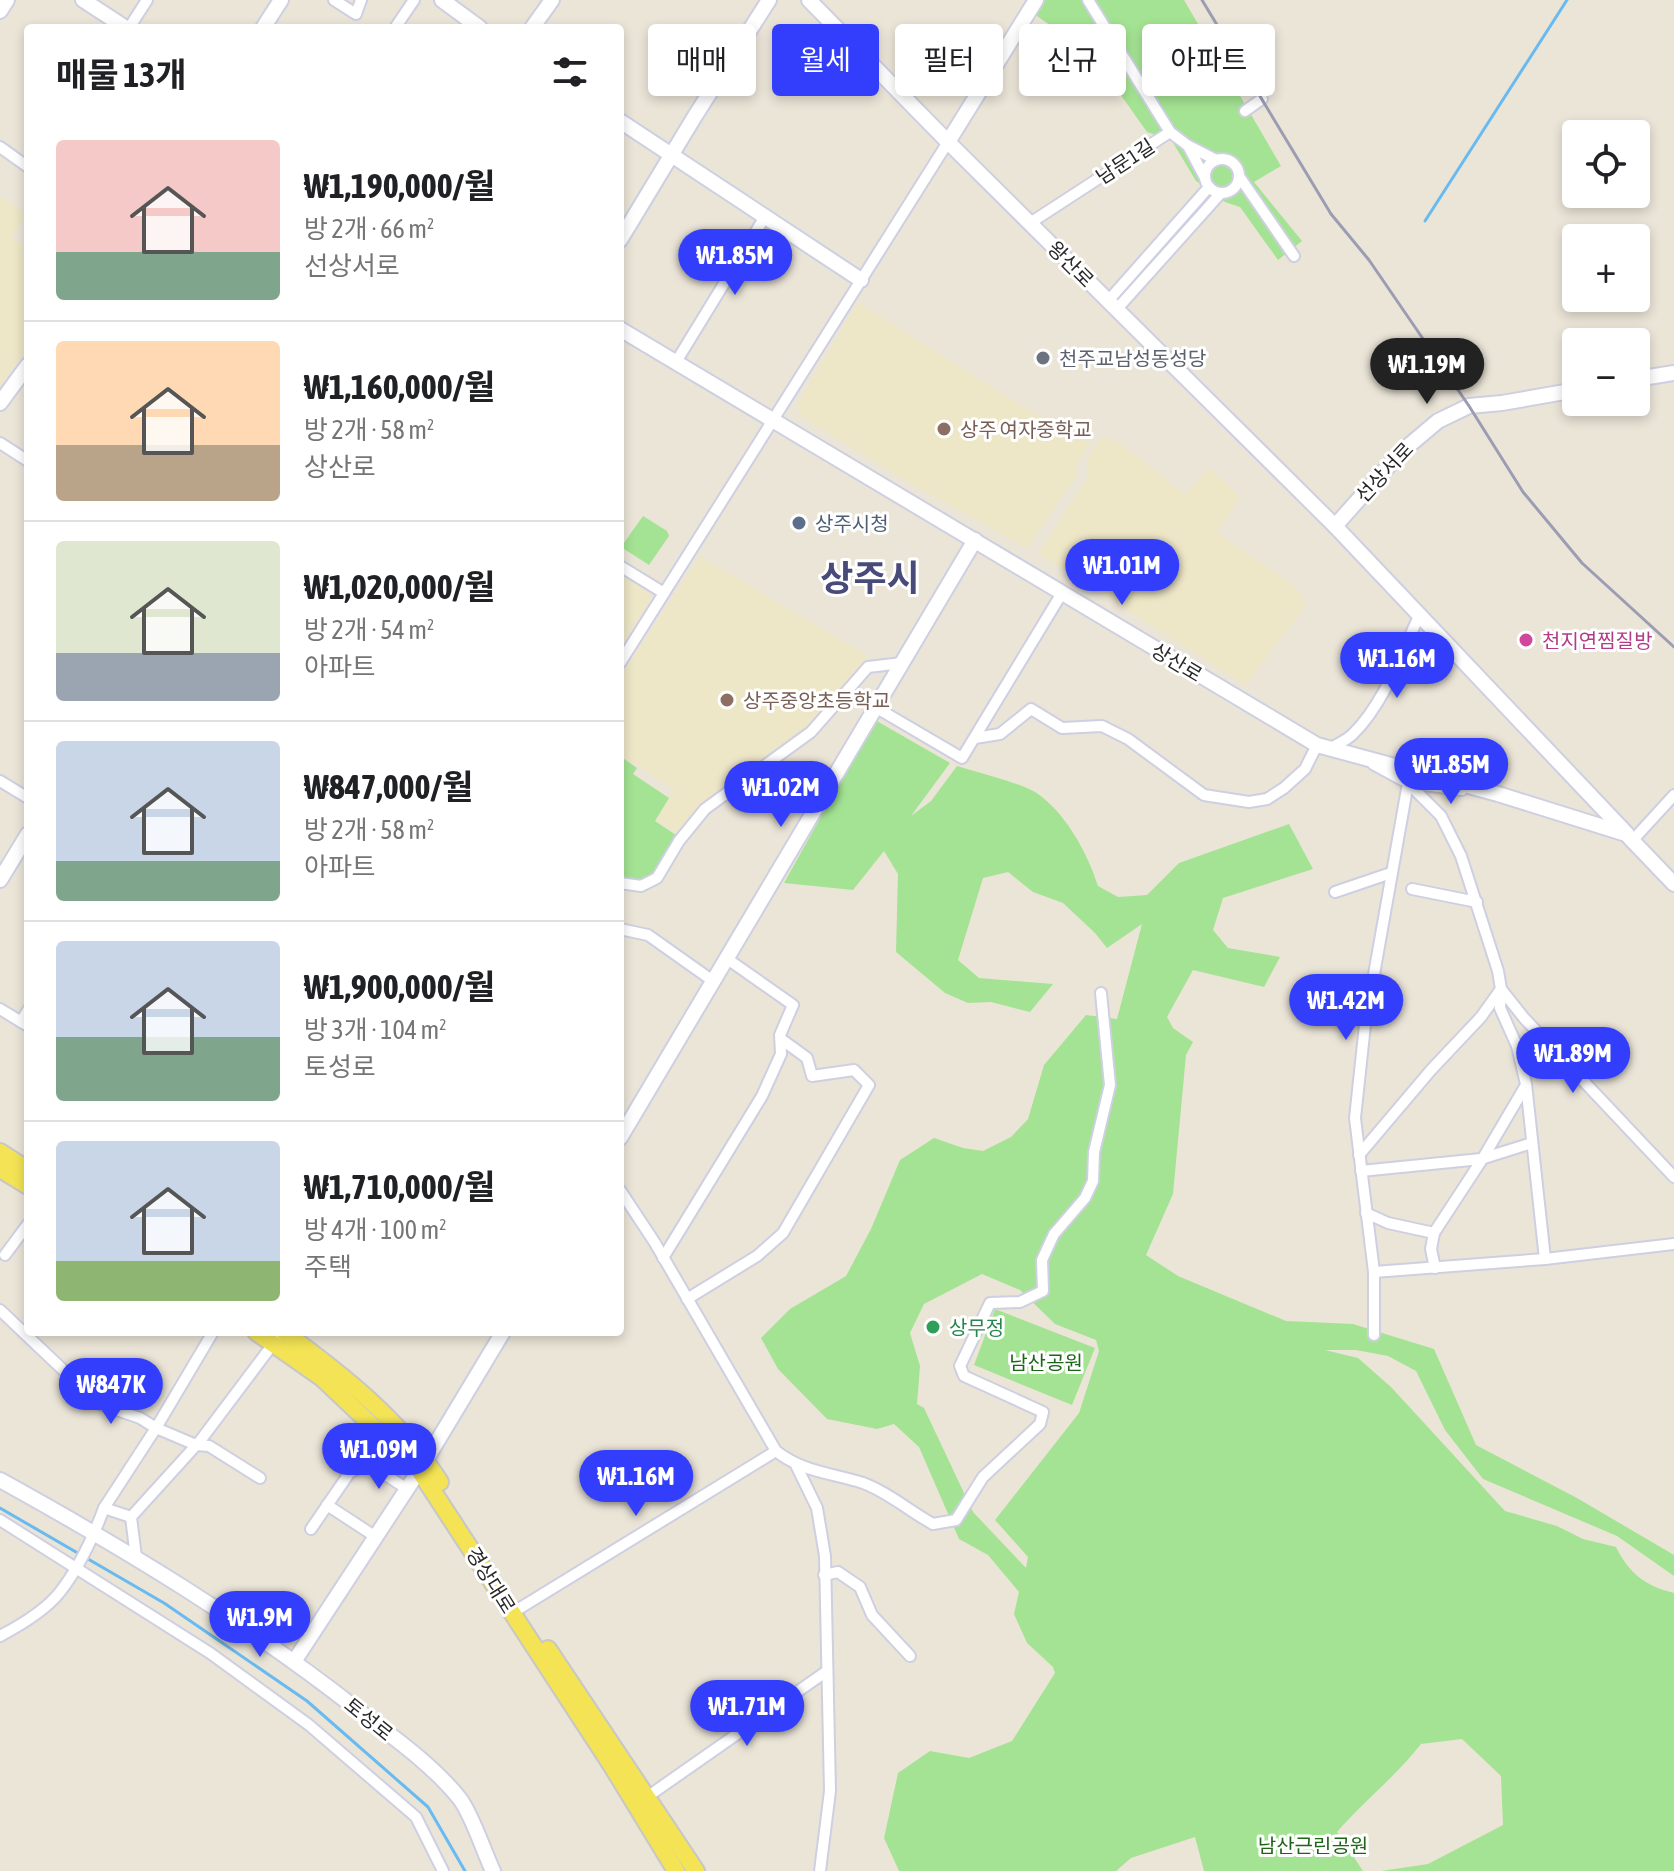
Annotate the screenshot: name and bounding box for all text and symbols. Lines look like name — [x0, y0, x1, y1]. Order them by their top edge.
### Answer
chip: 매매 — [648, 24, 756, 96]
chip: 월세 — [772, 24, 879, 96]
chip: 필터 — [895, 24, 1003, 96]
chip: 신규 — [1019, 24, 1126, 96]
chip: 아파트 — [1142, 24, 1275, 96]
icon: filters — [548, 50, 592, 94]
text: 매물 13개 — [56, 55, 186, 94]
map controls — [1562, 120, 1650, 416]
button: locate — [1562, 120, 1650, 208]
street label: 남문1길 — [1092, 134, 1158, 188]
text: ₩1,190,000/월 — [304, 166, 495, 205]
icon: home — [120, 172, 216, 268]
text: 방 2개 · 66 m² — [304, 214, 434, 244]
button: + — [1562, 224, 1650, 312]
pin: ₩1.85M — [670, 229, 800, 297]
street label: 왕산로 — [1043, 236, 1099, 292]
text: ₩1.85M — [696, 240, 774, 270]
text: 선상서로 — [304, 251, 400, 281]
button: − — [1562, 328, 1650, 416]
pin: ₩1.19M — [1362, 338, 1492, 406]
place label: 천주교남성동성당 — [1059, 347, 1206, 370]
marker: 천주교남성동성당 — [1034, 349, 1052, 367]
text: ₩1.19M — [1388, 349, 1466, 379]
text: ₩1,160,000/월 — [304, 367, 495, 406]
icon: home — [120, 373, 216, 469]
text: 방 2개 · 58 m² — [304, 415, 434, 445]
place label: 상주 여자중학교 — [960, 418, 1092, 441]
marker: 상주 여자중학교 — [935, 420, 953, 438]
street label: 선상서로 — [1350, 437, 1418, 507]
text: 상산로 — [304, 452, 376, 482]
place label: 상주시청 — [815, 512, 889, 535]
marker: 상주시청 — [790, 514, 808, 532]
pin: ₩1.01M — [1057, 539, 1187, 607]
text: ₩1.01M — [1083, 550, 1161, 580]
district label: 상주시 — [820, 557, 920, 599]
text: ₩1,020,000/월 — [304, 567, 495, 606]
icon: home — [120, 573, 216, 669]
text: 방 2개 · 54 m² — [304, 615, 434, 645]
place label: 천지연찜질방 — [1542, 629, 1652, 652]
marker: 천지연찜질방 — [1517, 631, 1535, 649]
pin: ₩1.16M — [1332, 632, 1462, 700]
street label: 상산로 — [1147, 638, 1207, 686]
text: ₩1.16M — [1358, 643, 1436, 673]
text: 아파트 — [304, 652, 376, 682]
place label: 상주중앙초등학교 — [743, 689, 890, 712]
marker: 상주중앙초등학교 — [718, 691, 736, 709]
pin: ₩1.85M — [1386, 738, 1516, 806]
text: ₩1.85M — [1412, 749, 1490, 779]
pin: ₩1.02M — [716, 761, 846, 829]
text: ₩847,000/월 — [304, 767, 473, 806]
text: ₩1.02M — [742, 772, 820, 802]
icon: home — [120, 773, 216, 869]
text: 방 2개 · 58 m² — [304, 815, 434, 845]
text: 아파트 — [304, 852, 376, 882]
text: ₩1,900,000/월 — [304, 967, 495, 1006]
icon: home — [120, 973, 216, 1069]
pin: ₩1.42M — [1281, 974, 1411, 1042]
text: ₩1.42M — [1307, 985, 1385, 1015]
text: 방 3개 · 104 m² — [304, 1015, 447, 1045]
pin: ₩1.89M — [1508, 1027, 1638, 1095]
text: ₩1.89M — [1534, 1038, 1612, 1068]
text: 토성로 — [304, 1052, 376, 1082]
text: ₩1,710,000/월 — [304, 1167, 495, 1206]
icon: home — [120, 1173, 216, 1269]
text: 방 4개 · 100 m² — [304, 1215, 447, 1245]
text: 주택 — [304, 1252, 352, 1282]
place label: 상무정 — [949, 1316, 1004, 1339]
marker: 상무정 — [924, 1318, 942, 1336]
park label: 남산공원 — [1009, 1351, 1083, 1374]
pin: ₩847K — [55, 1358, 167, 1426]
text: ₩847K — [77, 1369, 145, 1399]
pin: ₩1.09M — [314, 1423, 444, 1491]
text: ₩1.09M — [340, 1434, 418, 1464]
pin: ₩1.16M — [571, 1450, 701, 1518]
text: ₩1.16M — [597, 1461, 675, 1491]
street label: 경상대로 — [462, 1543, 520, 1617]
pin: ₩1.9M — [204, 1591, 316, 1659]
text: ₩1.9M — [227, 1602, 293, 1632]
pin: ₩1.71M — [682, 1680, 812, 1748]
text: ₩1.71M — [708, 1691, 786, 1721]
street label: 토성로 — [340, 1693, 398, 1745]
park label: 남산근린공원 — [1258, 1834, 1368, 1857]

